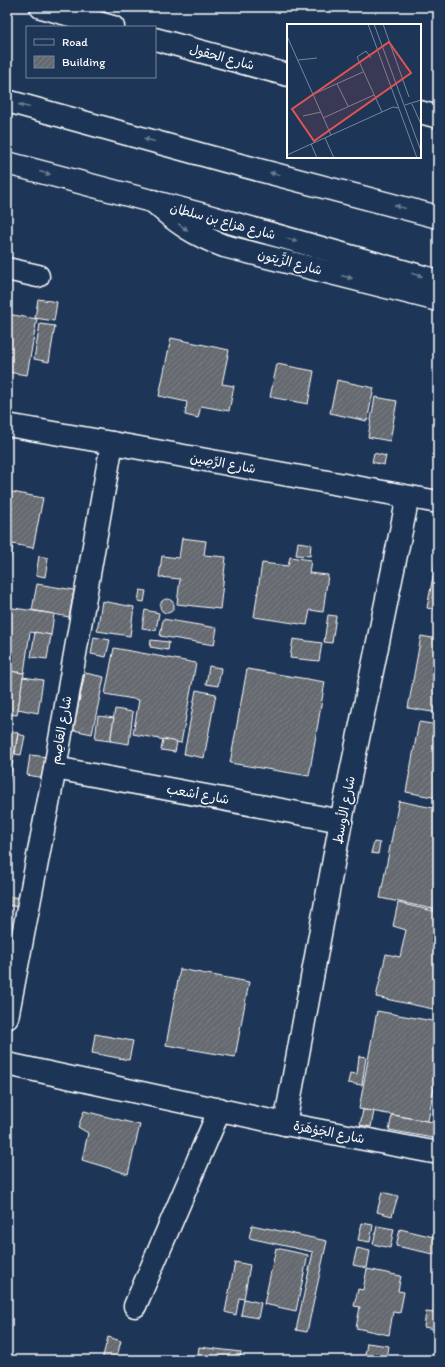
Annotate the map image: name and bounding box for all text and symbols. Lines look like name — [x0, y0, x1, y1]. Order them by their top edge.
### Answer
inset map — [287, 24, 421, 158]
legend — [26, 26, 156, 78]
text: Road — [62, 35, 88, 49]
street label: شارع الحقول — [187, 41, 256, 75]
text: Building — [62, 55, 106, 69]
one-way arrow — [17, 103, 29, 109]
one-way arrow — [143, 137, 155, 143]
one-way arrow — [39, 170, 51, 176]
one-way arrow — [268, 171, 280, 177]
street label: شارع هزاع بن سلطان — [168, 200, 277, 244]
one-way arrow — [394, 204, 406, 210]
one-way arrow — [177, 223, 189, 230]
one-way arrow — [286, 237, 298, 243]
street label: شارع الزَّيتون — [256, 245, 324, 280]
one-way arrow — [411, 272, 423, 278]
one-way arrow — [341, 274, 353, 280]
street label: شارع الرَّصِين — [189, 450, 257, 478]
street label: شارع العَاصِم — [48, 695, 77, 766]
street label: شارع الأوسط — [329, 774, 360, 846]
street label: شارع أشعب — [165, 781, 231, 809]
street label: شارع الجَوْهَرَة — [292, 1118, 366, 1148]

